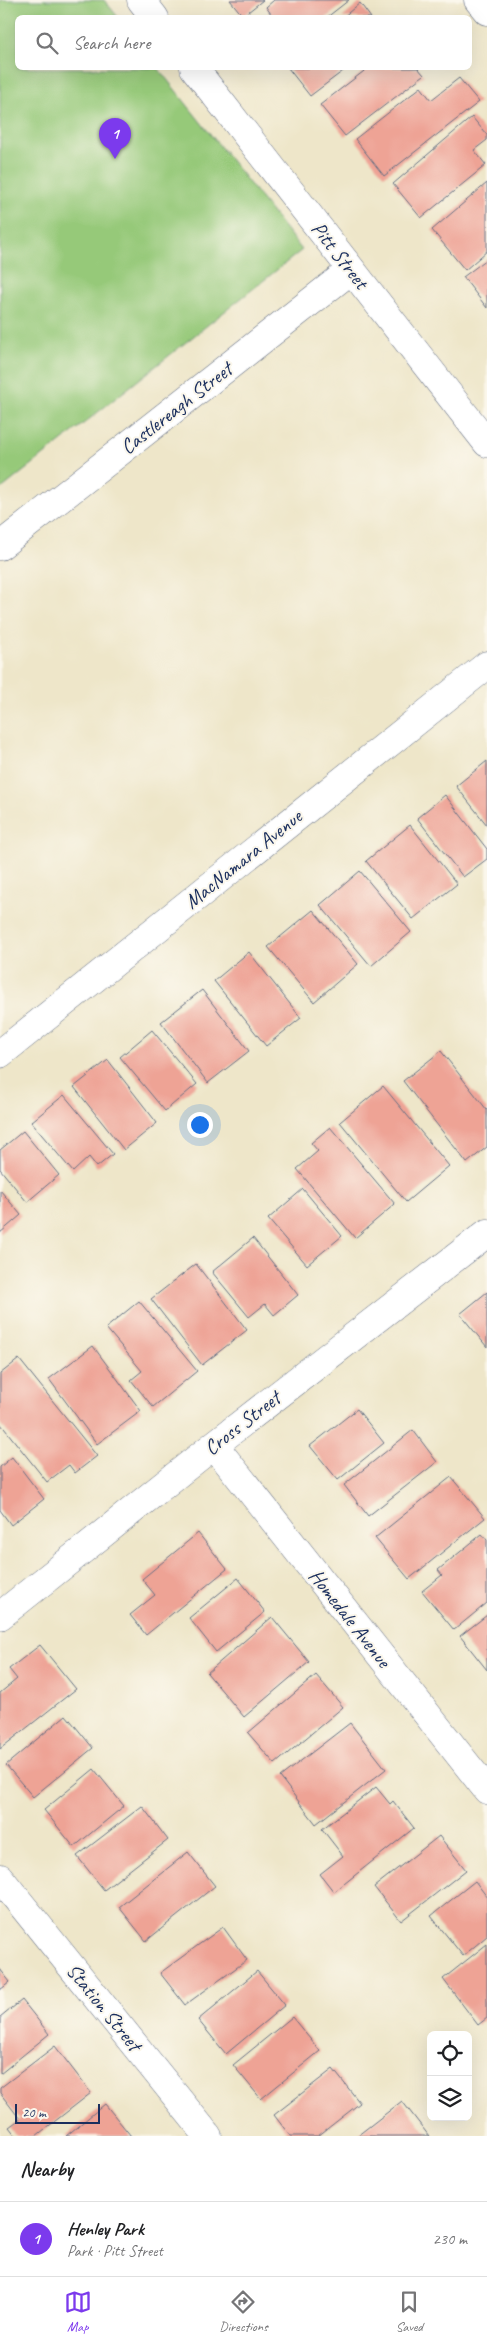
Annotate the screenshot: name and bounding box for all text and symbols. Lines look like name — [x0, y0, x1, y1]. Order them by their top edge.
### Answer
search box — [15, 15, 472, 70]
icon: search — [33, 29, 61, 57]
text: Search here — [73, 31, 150, 55]
pin: 1 — [99, 118, 131, 159]
street label: Pitt Street — [306, 216, 376, 295]
street label: Castlereagh Street — [115, 354, 240, 460]
street label: MacNamara Avenue — [179, 802, 309, 914]
your location — [187, 1112, 213, 1138]
street label: Cross Street — [199, 1383, 288, 1461]
street label: Homedale Avenue — [303, 1563, 398, 1674]
street label: Station Street — [61, 1958, 149, 2058]
map controls — [427, 2031, 472, 2121]
button: locate — [427, 2031, 472, 2076]
button: layers — [427, 2076, 472, 2121]
scale bar — [15, 2101, 100, 2124]
text: 20 m — [22, 2104, 46, 2121]
text: Nearby — [20, 2156, 73, 2182]
text: Henley Park — [67, 2217, 144, 2241]
text: 1 — [32, 2229, 40, 2249]
text: 230 m — [433, 2229, 467, 2249]
text: Park · Pitt Street — [67, 2241, 163, 2261]
tab: Map — [64, 2288, 92, 2335]
tab: Directions — [219, 2288, 268, 2335]
tab: Saved — [395, 2288, 423, 2335]

